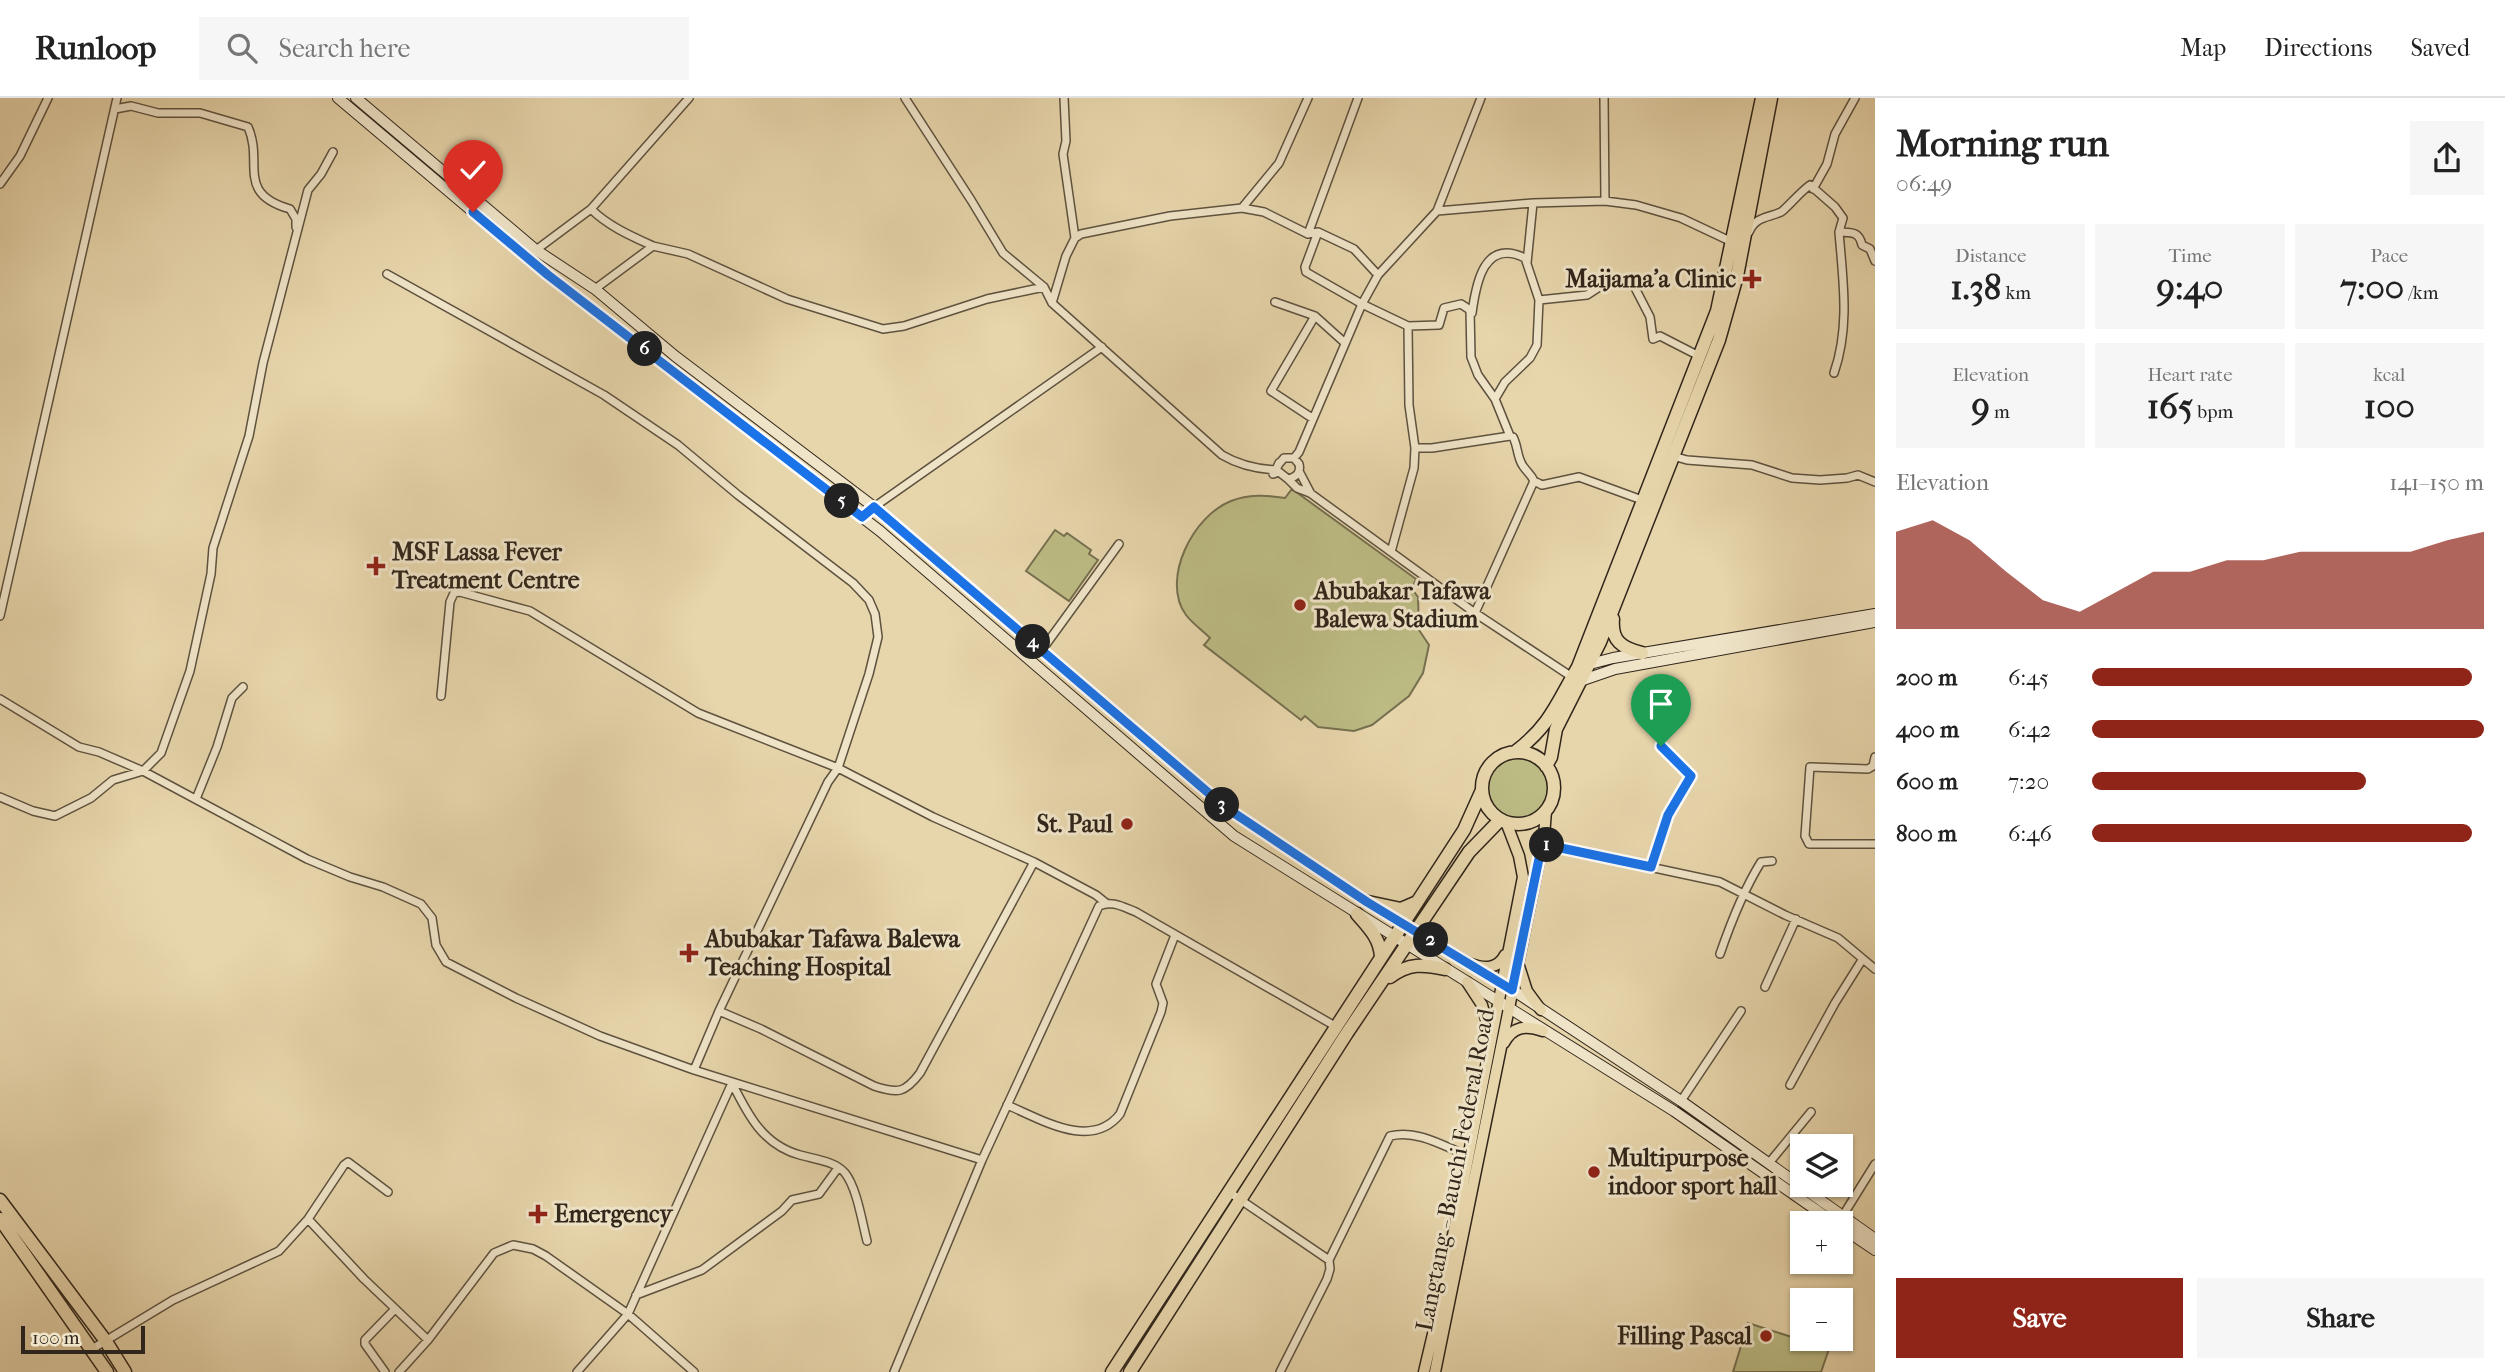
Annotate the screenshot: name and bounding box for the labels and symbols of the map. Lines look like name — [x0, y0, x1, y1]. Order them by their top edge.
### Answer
pin — [443, 140, 503, 212]
place label: Maijama'a Clinic — [1565, 265, 1736, 293]
marker: Maijama'a Clinic — [1742, 269, 1762, 289]
pin: 6 — [628, 331, 662, 366]
pin: 5 — [824, 484, 860, 518]
place label: MSF Lassa Fever Treatment Centre — [391, 538, 580, 594]
marker: MSF Lassa Fever Treatment Centre — [366, 556, 386, 576]
place label: Abubakar Tafawa Balewa Stadium — [1312, 577, 1491, 633]
marker: Abubakar Tafawa Balewa Stadium — [1292, 597, 1308, 613]
pin: 4 — [1016, 624, 1050, 660]
pin — [1631, 674, 1691, 746]
pin: 3 — [1204, 788, 1240, 822]
place label: St. Paul — [1037, 810, 1113, 838]
marker: St. Paul — [1119, 816, 1135, 832]
pin: 1 — [1530, 828, 1564, 862]
pin: 2 — [1414, 922, 1448, 958]
place label: Abubakar Tafawa Balewa Teaching Hospital — [703, 925, 961, 981]
marker: Abubakar Tafawa Balewa Teaching Hospital — [679, 943, 699, 963]
street label: Langtang - Bauchi Federal Road — [1410, 1005, 1500, 1334]
place label: Multipurpose indoor sport hall — [1607, 1144, 1778, 1200]
marker: Multipurpose indoor sport hall — [1586, 1164, 1602, 1180]
place label: Emergency — [554, 1200, 673, 1228]
marker: Emergency — [528, 1204, 548, 1224]
place label: Filling Pascal — [1616, 1322, 1752, 1350]
scale bar — [21, 1323, 145, 1355]
marker: Filling Pascal — [1758, 1328, 1774, 1344]

